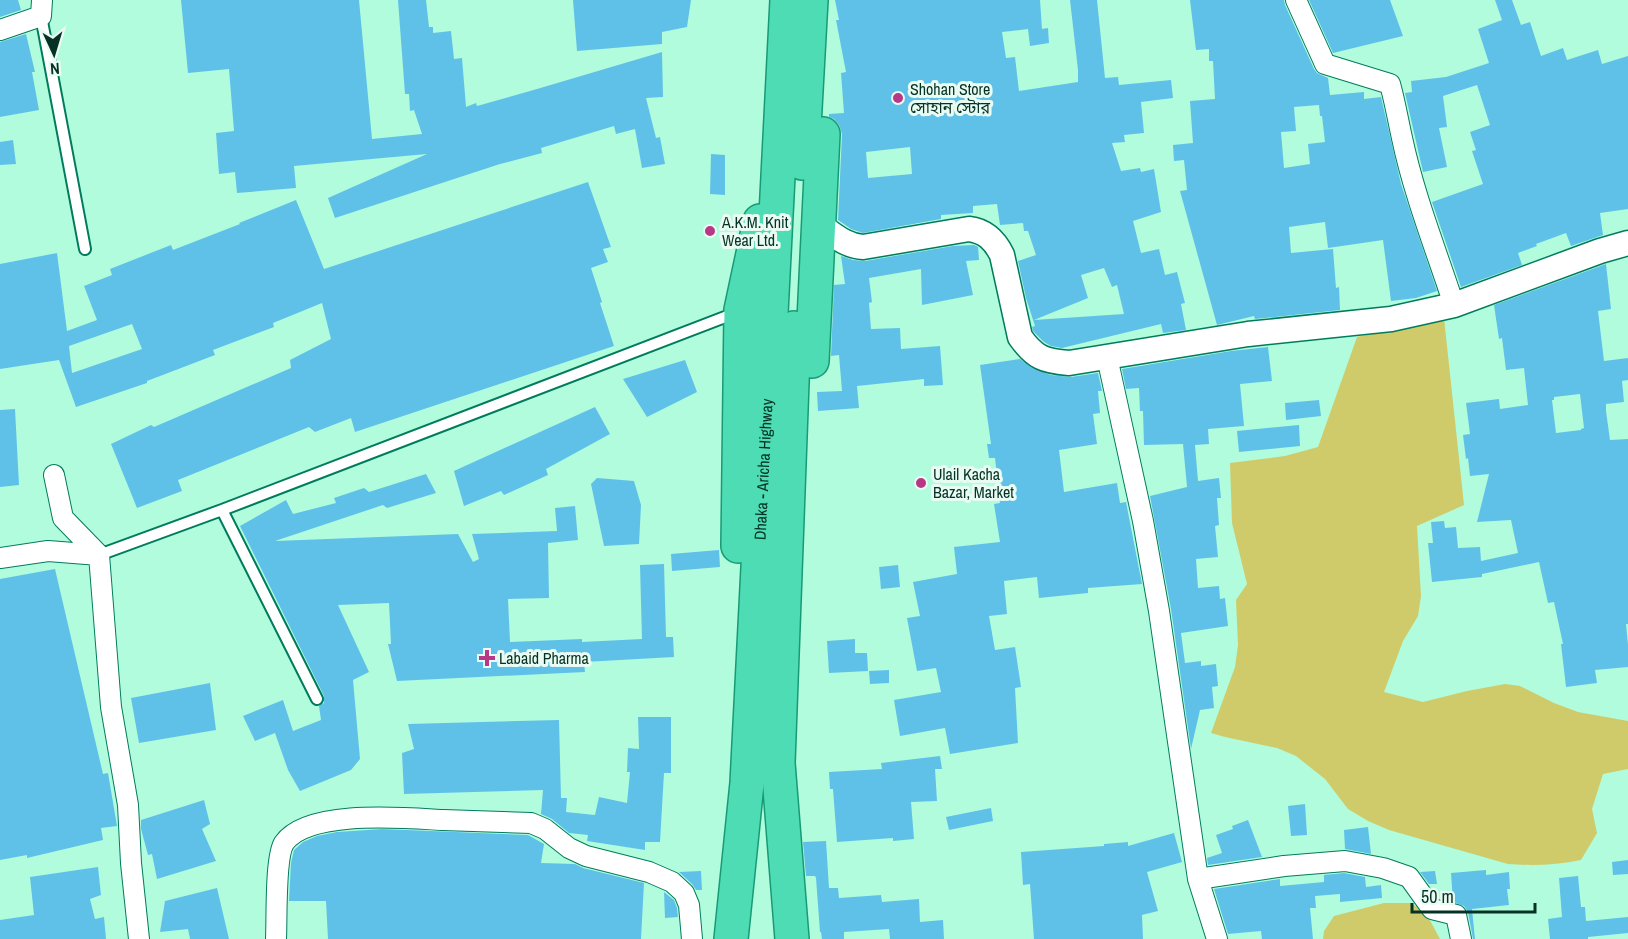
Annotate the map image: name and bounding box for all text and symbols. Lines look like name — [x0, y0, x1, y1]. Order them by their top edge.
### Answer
north arrow — [24, 24, 84, 84]
text: N — [50, 58, 61, 80]
place label: Shohan Store সোহান স্টোর — [910, 78, 991, 118]
marker: Shohan Store সোহান স্টোর — [891, 91, 905, 105]
place label: A.K.M. Knit Wear Ltd. — [721, 211, 789, 251]
marker: A.K.M. Knit Wear Ltd. — [703, 224, 717, 238]
street label: Dhaka - Aricha Highway — [748, 398, 778, 540]
place label: Ulail Kacha Bazar, Market — [933, 463, 1014, 503]
marker: Ulail Kacha Bazar, Market — [914, 476, 928, 490]
place label: Labaid Pharma — [499, 647, 589, 669]
marker: Labaid Pharma — [480, 651, 494, 665]
scale bar — [1412, 876, 1535, 914]
text: 50 m — [1421, 884, 1454, 909]

